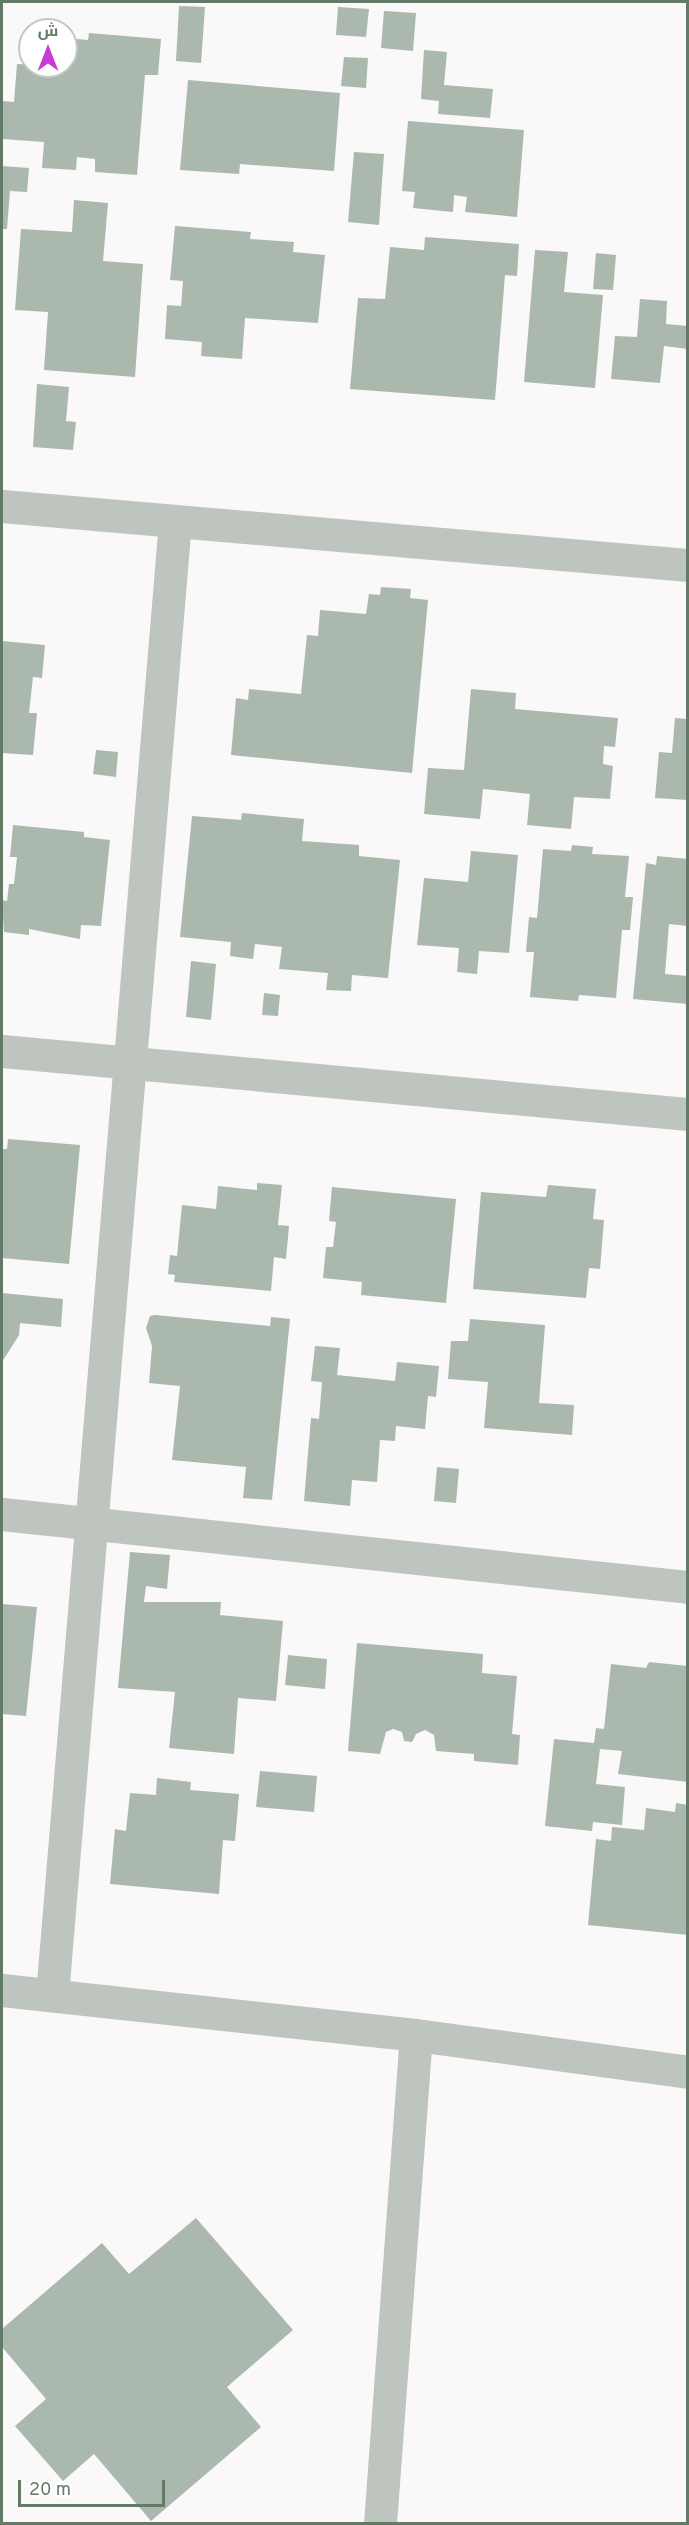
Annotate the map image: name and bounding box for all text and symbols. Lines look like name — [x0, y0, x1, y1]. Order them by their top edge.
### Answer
north arrow — [18, 18, 78, 78]
text: ش — [38, 22, 58, 42]
scale bar — [21, 2468, 168, 2506]
text: 20 m — [29, 2479, 71, 2502]

